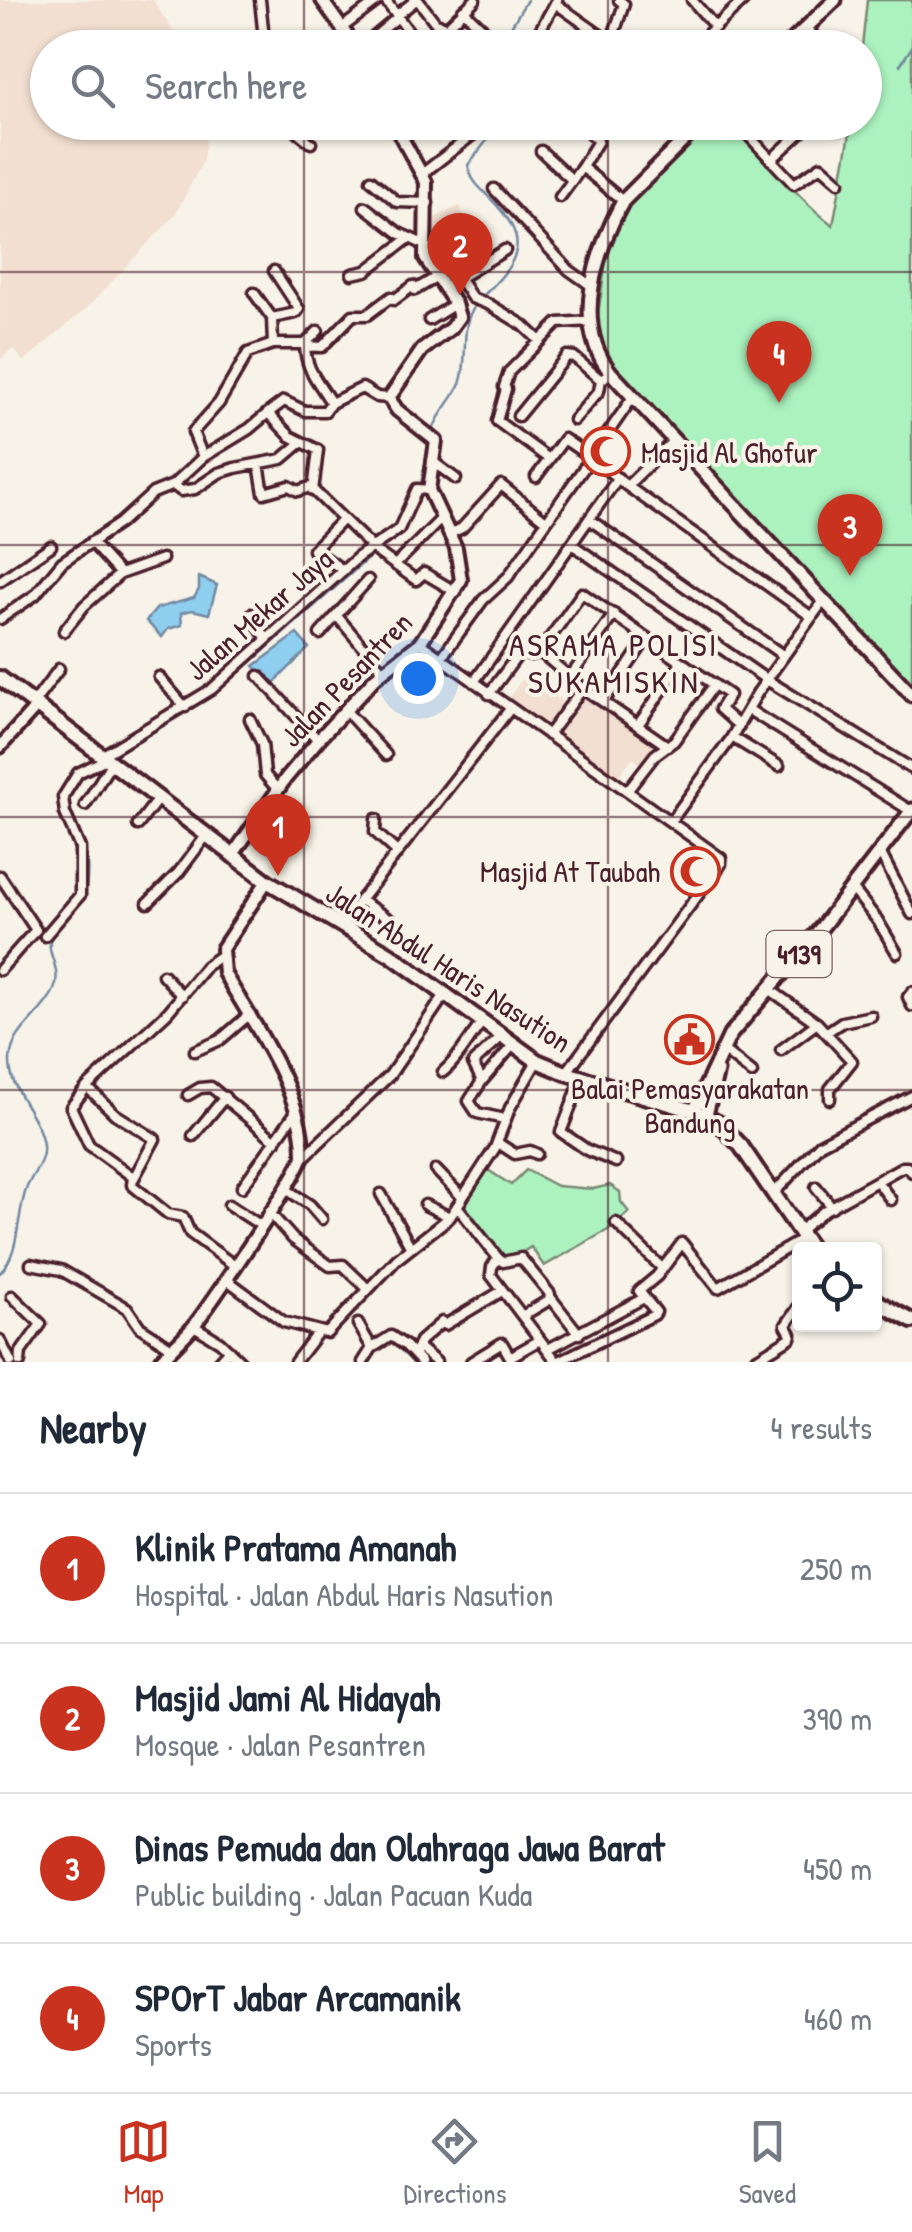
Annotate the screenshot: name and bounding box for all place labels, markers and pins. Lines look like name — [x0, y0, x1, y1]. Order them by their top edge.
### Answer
pin: 2 — [428, 212, 492, 295]
pin: 4 — [746, 320, 812, 403]
mosque icon: Masjid Al Ghofur — [580, 426, 632, 478]
place label: Masjid Al Ghofur — [641, 432, 818, 472]
pin: 3 — [818, 494, 882, 576]
pin: 1 — [246, 794, 310, 876]
mosque icon: Masjid At Taubah — [669, 845, 721, 897]
place label: Masjid At Taubah — [480, 851, 660, 891]
public building icon: Balai Pemasyarakatan Bandung — [664, 1013, 716, 1065]
place label: Balai Pemasyarakatan Bandung — [571, 1068, 809, 1142]

